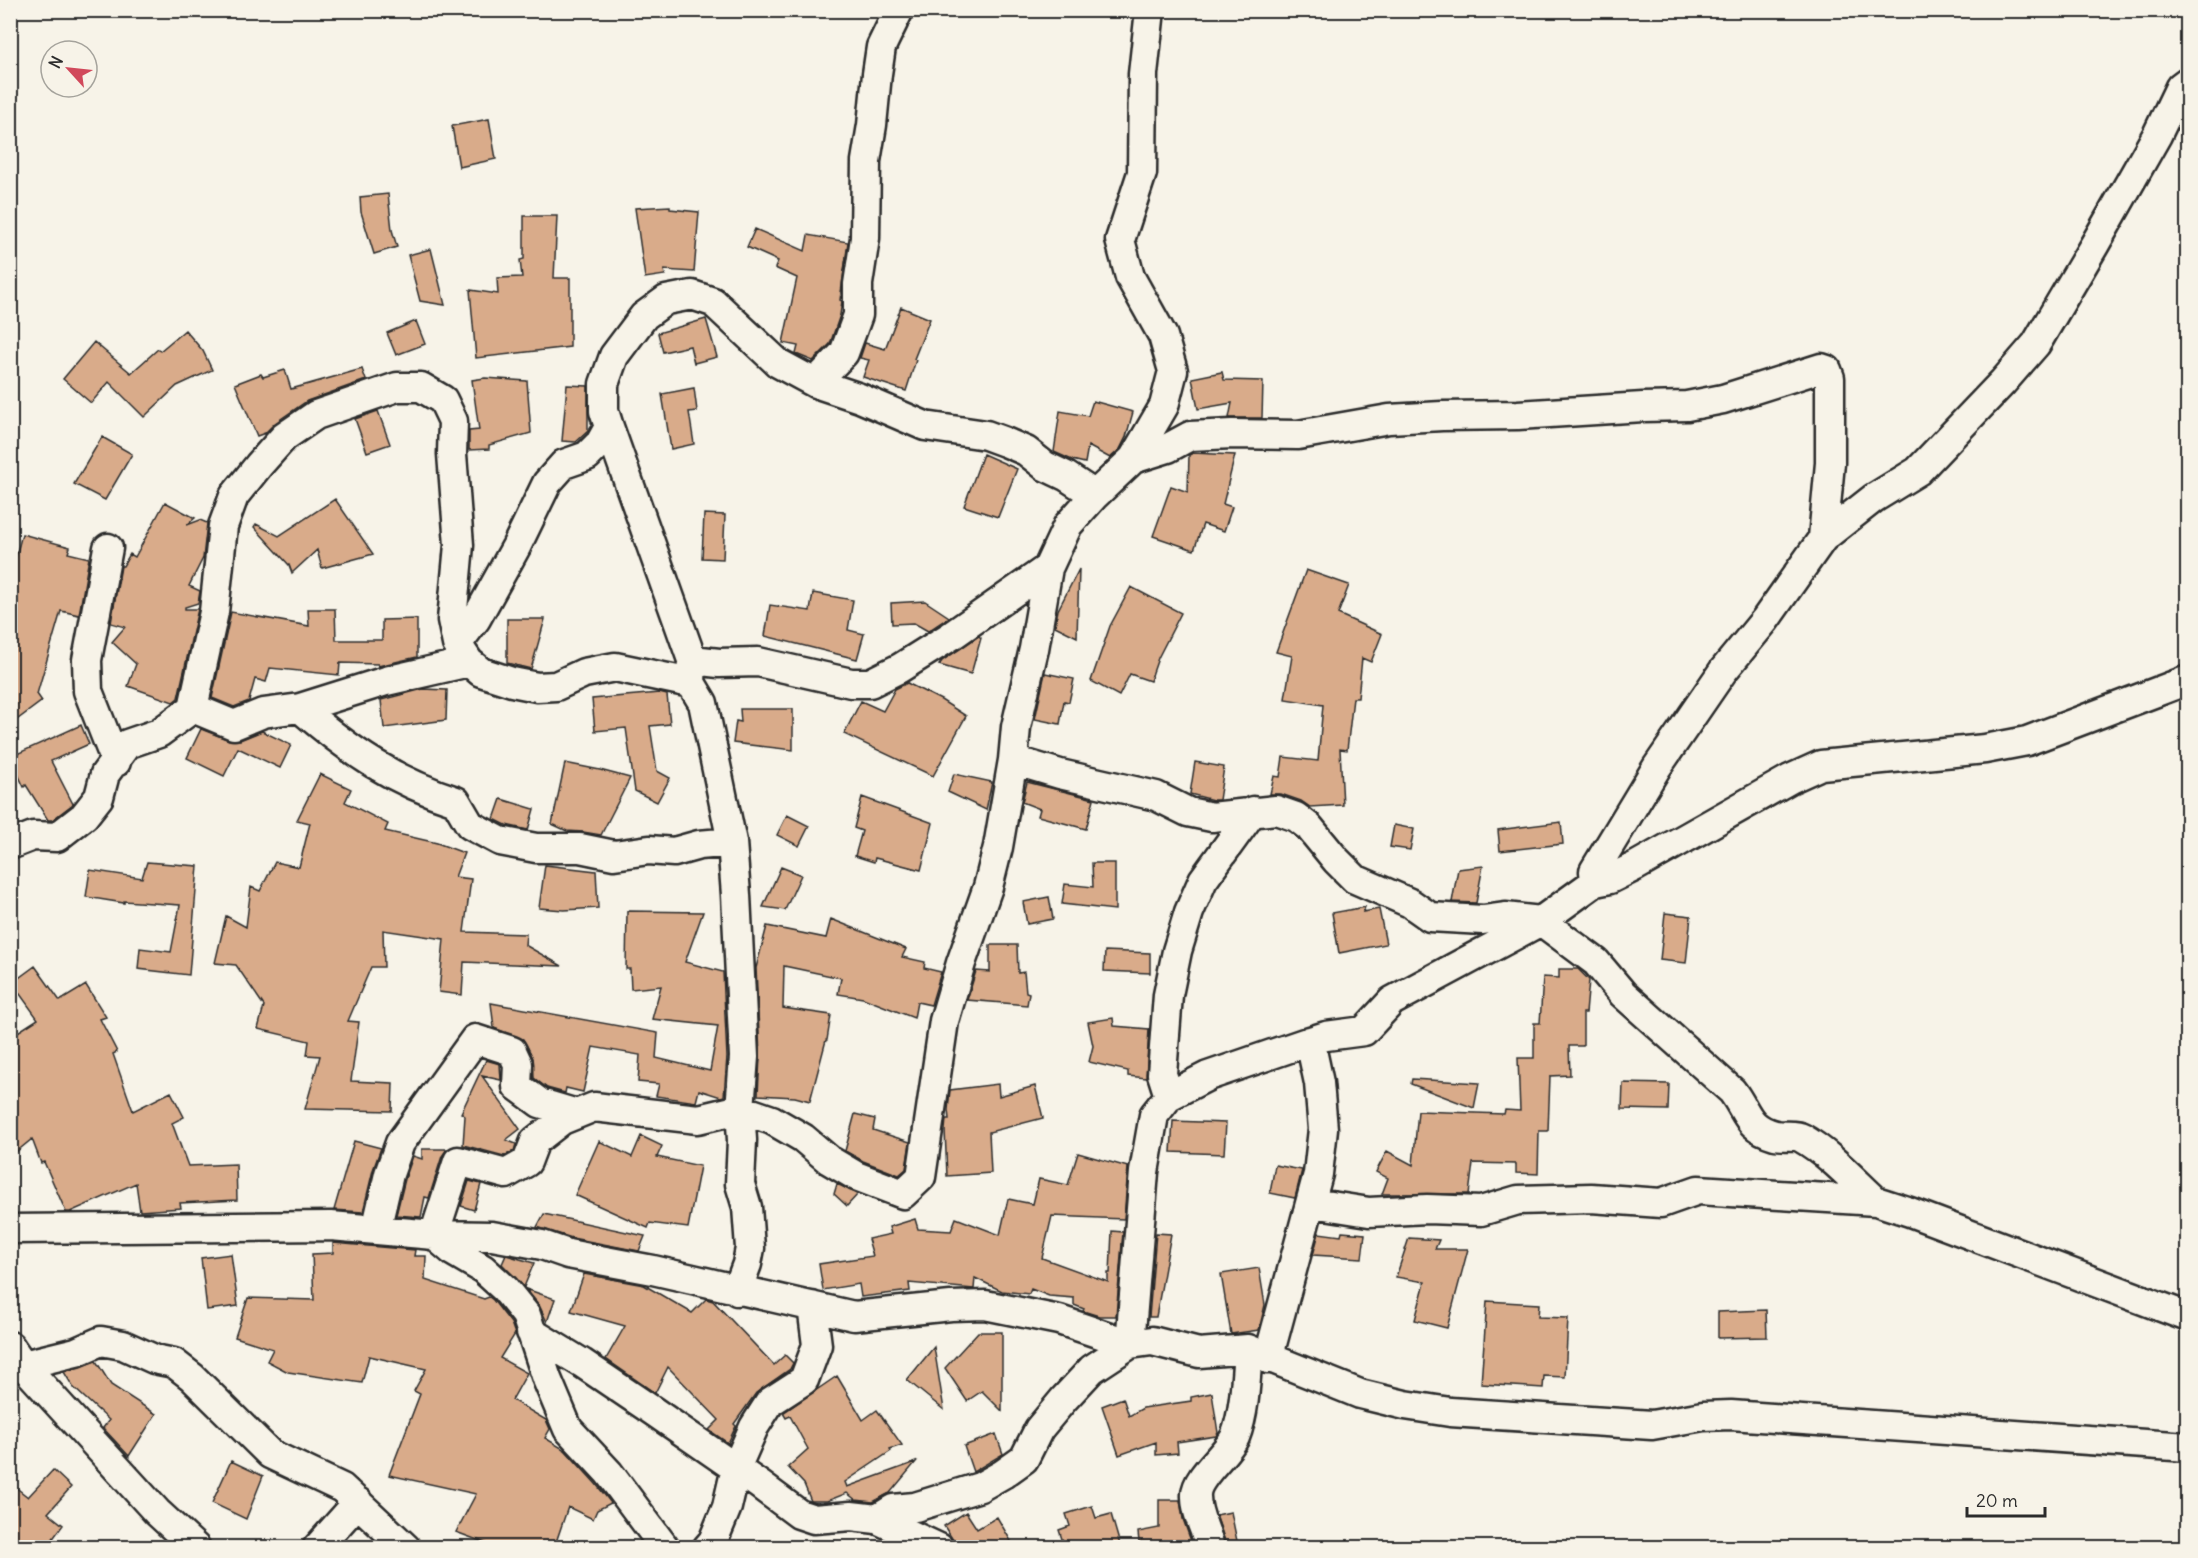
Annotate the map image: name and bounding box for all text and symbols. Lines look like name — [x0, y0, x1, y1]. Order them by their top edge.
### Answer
north arrow — [39, 39, 99, 99]
text: N — [44, 53, 67, 72]
scale bar — [1967, 1480, 2045, 1518]
text: 20 m — [1976, 1489, 2018, 1512]

